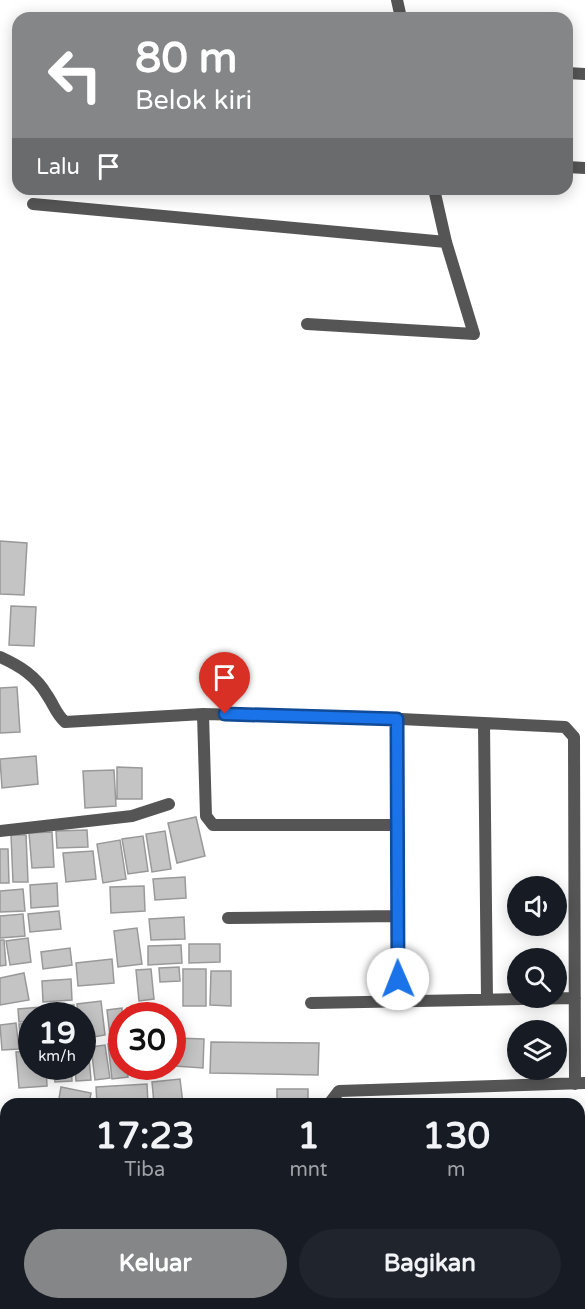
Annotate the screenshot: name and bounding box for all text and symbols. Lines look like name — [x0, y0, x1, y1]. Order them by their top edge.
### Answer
text: 80 m — [135, 33, 237, 84]
icon: left — [36, 36, 114, 114]
text: Belok kiri — [135, 84, 252, 117]
icon: arrive — [92, 150, 125, 183]
text: Lalu — [36, 154, 80, 180]
pin — [199, 652, 250, 714]
icon: arrive — [208, 661, 241, 694]
map controls — [507, 876, 567, 1080]
button: sound — [507, 876, 567, 936]
position arrow — [366, 947, 430, 1011]
button: search — [507, 948, 567, 1008]
speed limit sign: 30 — [108, 1002, 186, 1080]
text: 19 — [38, 1015, 76, 1052]
button: layers — [507, 1020, 567, 1080]
text: km/h — [38, 1047, 76, 1065]
text: 17:23 — [95, 1115, 195, 1158]
text: 1 — [297, 1115, 320, 1158]
text: 130 — [422, 1115, 490, 1158]
text: Tiba — [124, 1158, 165, 1182]
text: mnt — [289, 1158, 327, 1182]
text: m — [447, 1158, 465, 1182]
button: Keluar — [24, 1229, 287, 1298]
button: Bagikan — [299, 1229, 561, 1298]

